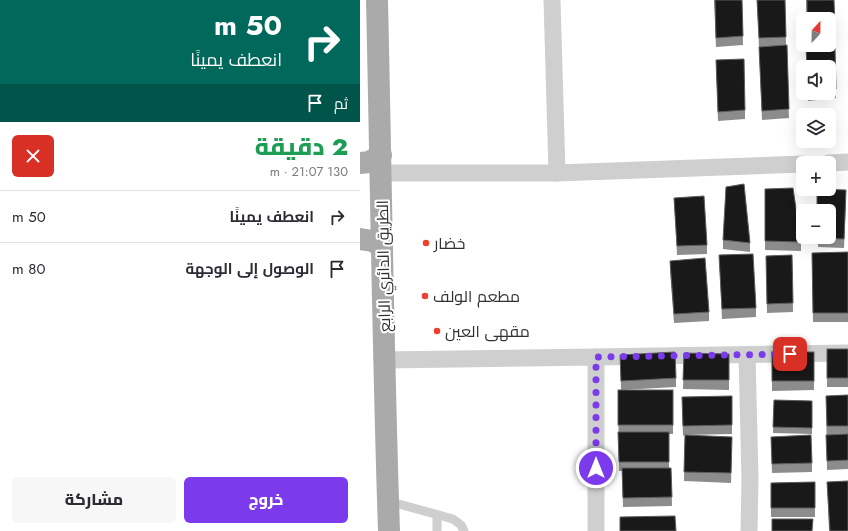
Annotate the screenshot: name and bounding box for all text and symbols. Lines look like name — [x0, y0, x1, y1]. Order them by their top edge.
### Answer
text: 50 m — [214, 5, 282, 46]
north arrow — [796, 12, 836, 52]
map controls — [796, 12, 836, 244]
icon: right — [296, 16, 348, 68]
text: انعطف يمينًا — [190, 47, 282, 73]
button: sound — [796, 60, 836, 100]
icon: arrive — [304, 92, 326, 114]
text: ثم — [334, 93, 348, 115]
button: layers — [796, 108, 836, 148]
text: 2 دقيقة — [255, 129, 348, 164]
button: close — [12, 135, 54, 177]
button: + — [796, 156, 836, 196]
text: 130 m · 21:07 — [270, 162, 348, 181]
street label: الطريق الدائري الرابع — [371, 200, 398, 332]
button: − — [796, 204, 836, 244]
text: 50 m — [12, 206, 46, 228]
text: انعطف يمينًا — [230, 206, 314, 228]
icon: right — [326, 206, 348, 228]
place label: خضار — [433, 232, 465, 255]
marker: خضار — [421, 238, 431, 248]
text: 80 m — [12, 258, 45, 280]
text: الوصول إلى الوجهة — [185, 258, 314, 280]
icon: arrive — [326, 258, 348, 280]
place label: مطعم الولف — [433, 285, 520, 308]
marker: مطعم الولف — [420, 291, 430, 301]
place label: مقهى العين — [445, 320, 530, 343]
marker: مقهى العين — [432, 326, 442, 336]
pin — [773, 337, 807, 371]
icon: arrive — [779, 343, 801, 365]
position arrow — [575, 447, 617, 489]
button: مشاركة — [12, 477, 176, 523]
button: خروج — [184, 477, 348, 523]

